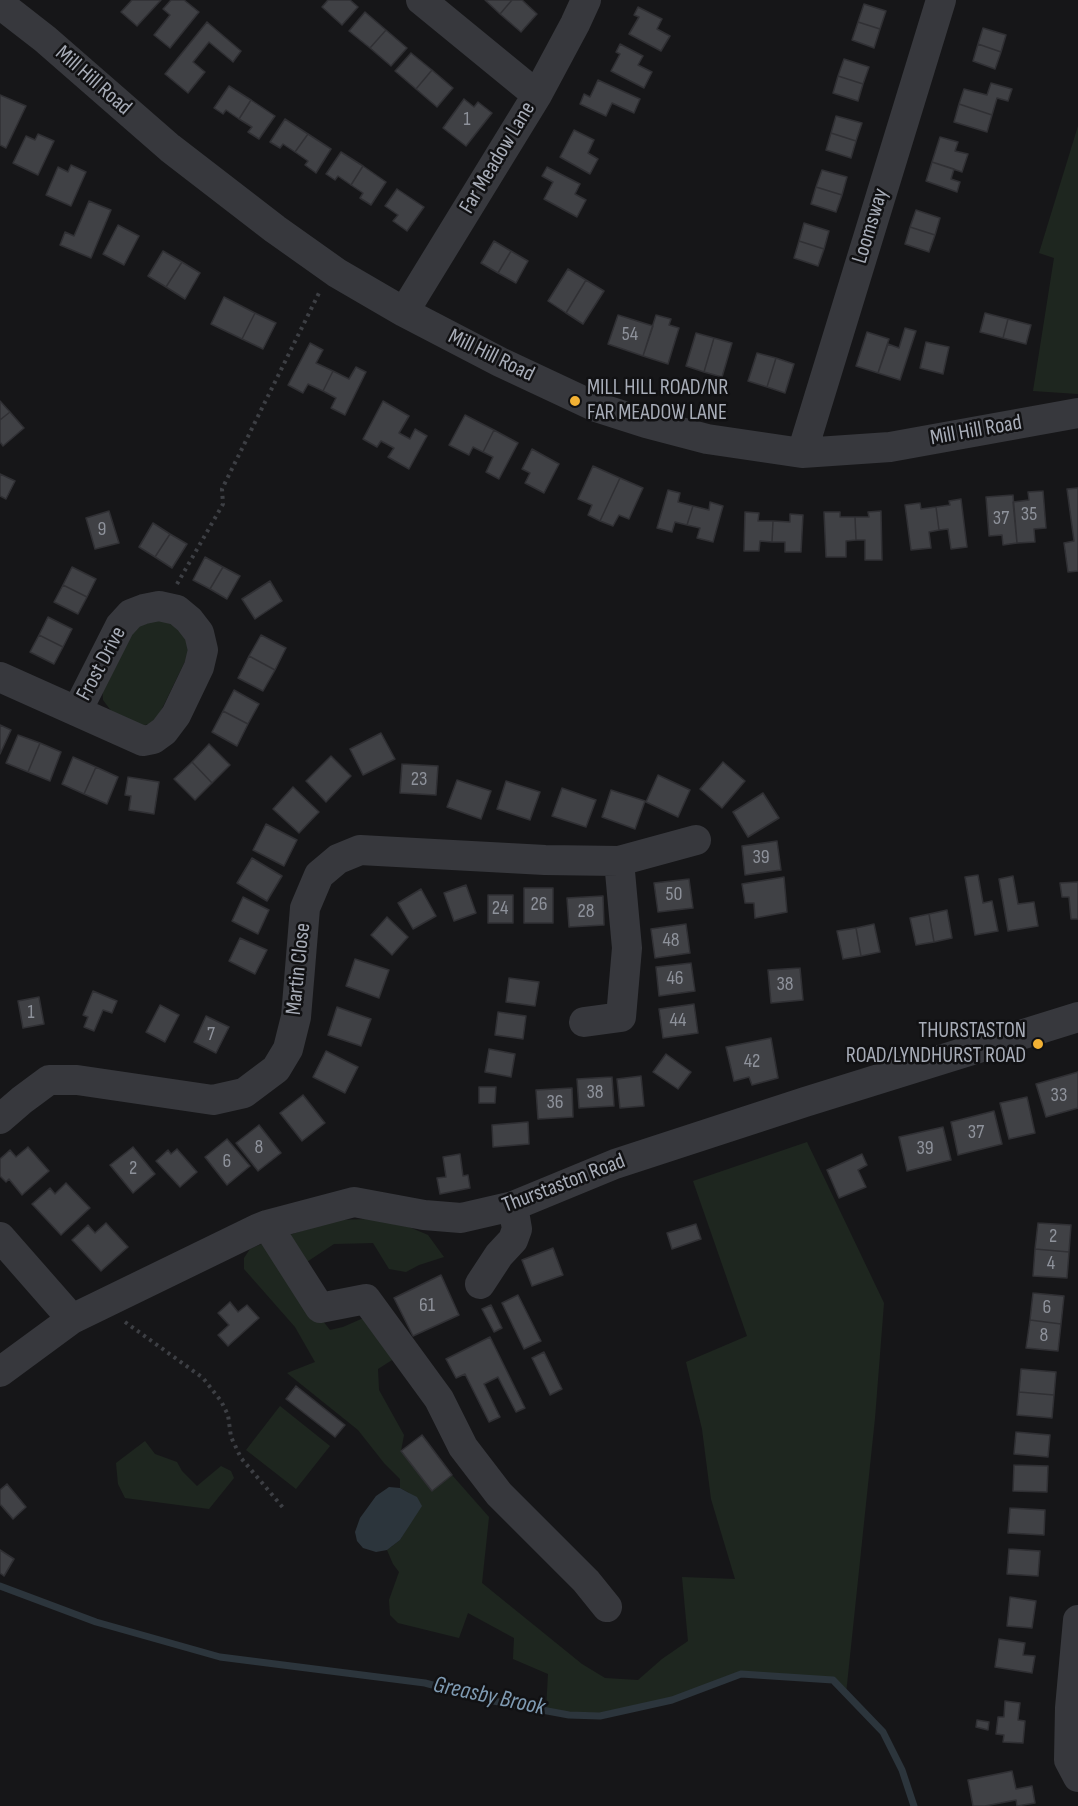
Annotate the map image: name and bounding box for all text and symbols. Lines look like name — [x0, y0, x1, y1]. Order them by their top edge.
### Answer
street label: Mill Hill Road — [49, 41, 137, 121]
street label: Far Meadow Lane — [454, 97, 542, 219]
house number: 1 — [464, 108, 470, 132]
street label: Loomsway — [847, 185, 895, 267]
house number: 54 — [622, 323, 638, 347]
street label: Mill Hill Road — [444, 324, 538, 388]
place label: MILL HILL ROAD/NR FAR MEADOW LANE — [587, 375, 728, 427]
marker: MILL HILL ROAD/NR FAR MEADOW LANE — [568, 394, 582, 408]
street label: Mill Hill Road — [928, 410, 1024, 452]
house number: 35 — [1021, 503, 1037, 527]
house number: 37 — [993, 507, 1009, 531]
house number: 9 — [98, 518, 106, 542]
street label: Frost Drive — [72, 623, 132, 705]
house number: 23 — [411, 768, 427, 792]
house number: 39 — [752, 846, 770, 870]
house number: 50 — [666, 883, 682, 907]
house number: 26 — [531, 893, 547, 917]
house number: 24 — [492, 897, 508, 921]
house number: 28 — [578, 900, 594, 924]
street label: Martin Close — [281, 922, 317, 1016]
house number: 48 — [662, 929, 680, 953]
house number: 46 — [666, 967, 684, 991]
house number: 38 — [776, 973, 794, 997]
house number: 1 — [28, 1001, 34, 1025]
house number: 44 — [670, 1009, 686, 1033]
place label: THURSTASTON ROAD/LYNDHURST ROAD — [846, 1018, 1026, 1070]
house number: 7 — [207, 1023, 215, 1047]
marker: THURSTASTON ROAD/LYNDHURST ROAD — [1031, 1037, 1045, 1051]
house number: 42 — [744, 1050, 760, 1074]
house number: 38 — [586, 1081, 604, 1105]
house number: 33 — [1051, 1084, 1067, 1108]
house number: 36 — [546, 1091, 564, 1115]
house number: 37 — [968, 1121, 984, 1145]
house number: 8 — [255, 1136, 263, 1160]
house number: 39 — [916, 1137, 934, 1161]
street label: Thurstaston Road — [499, 1148, 629, 1220]
house number: 6 — [223, 1150, 231, 1174]
house number: 2 — [129, 1157, 137, 1181]
house number: 2 — [1049, 1225, 1057, 1249]
house number: 4 — [1047, 1252, 1055, 1276]
house number: 61 — [419, 1294, 435, 1318]
house number: 6 — [1043, 1296, 1051, 1320]
house number: 8 — [1040, 1324, 1048, 1348]
water label: Greasby Brook — [431, 1671, 547, 1723]

